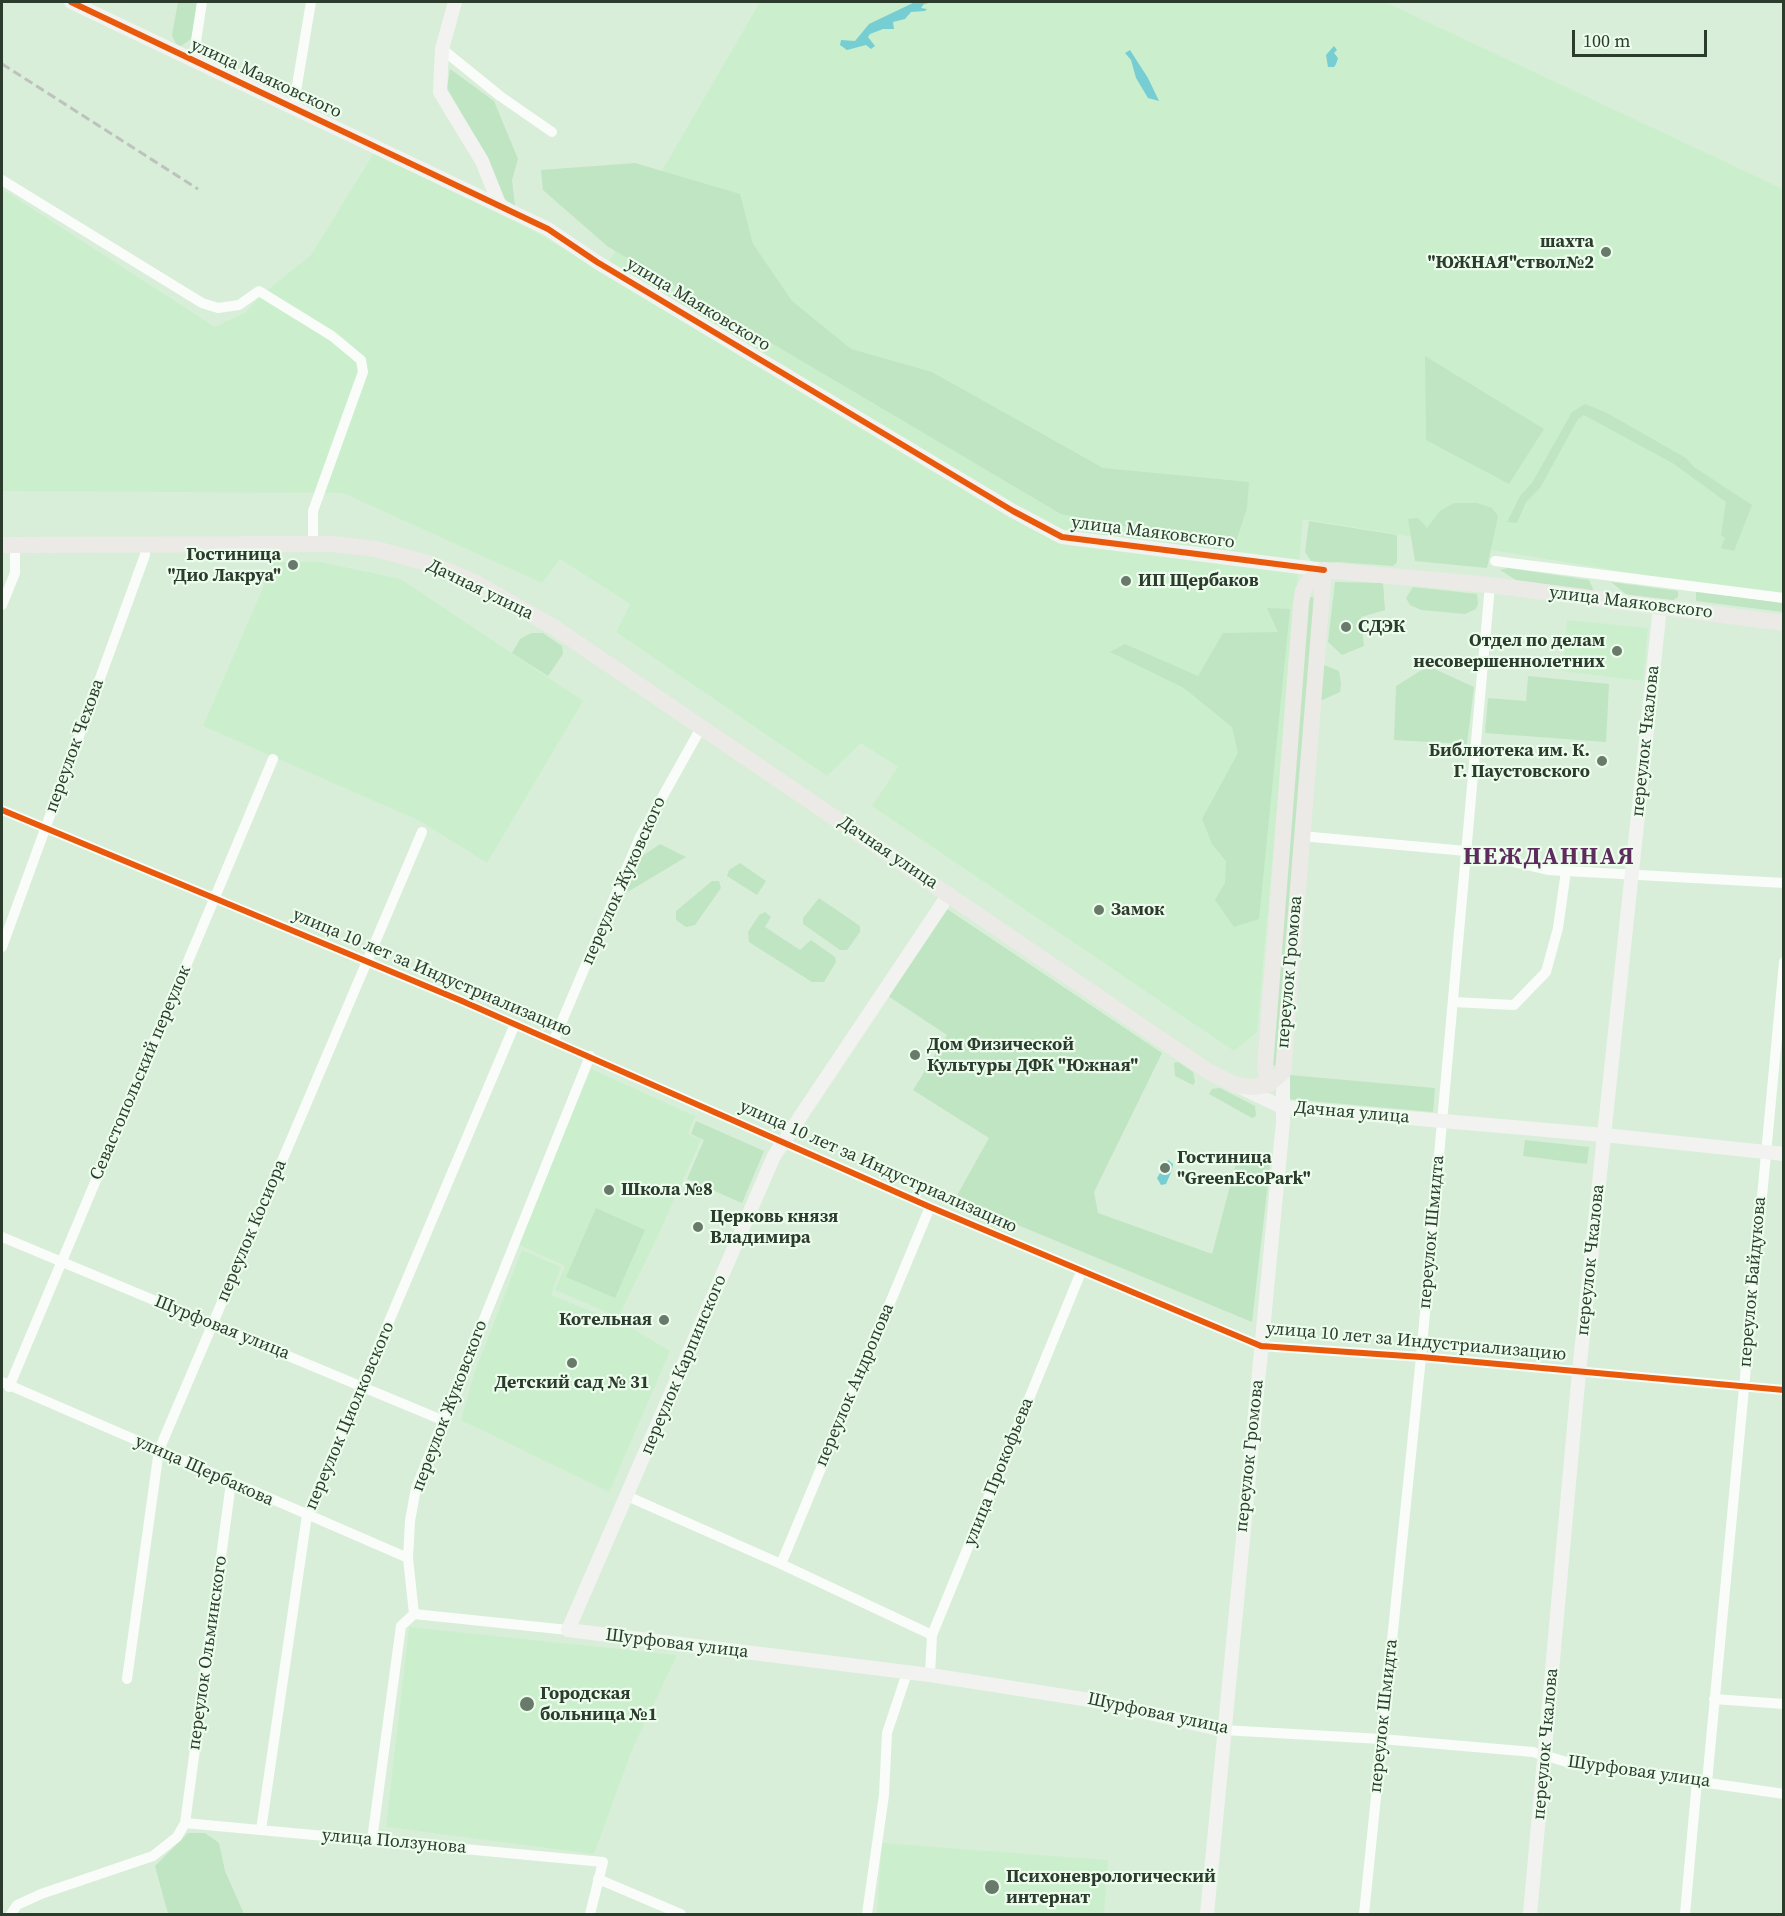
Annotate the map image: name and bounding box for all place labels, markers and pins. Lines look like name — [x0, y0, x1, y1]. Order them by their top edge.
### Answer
place label: шахта "ЮЖНАЯ"ствол№2 — [1428, 231, 1594, 274]
marker: шахта "ЮЖНАЯ"ствол№2 — [1599, 245, 1613, 259]
place label: Гостиница "Дио Лакруа" — [168, 544, 281, 586]
marker: Гостиница "Дио Лакруа" — [286, 558, 300, 572]
place label: ИП Щербаков — [1138, 570, 1259, 592]
marker: ИП Щербаков — [1119, 574, 1133, 588]
place label: СДЭК — [1358, 616, 1405, 638]
marker: СДЭК — [1339, 620, 1353, 634]
place label: Отдел по делам несовершеннолетних — [1413, 630, 1605, 672]
marker: Отдел по делам несовершеннолетних — [1610, 644, 1624, 658]
place label: Библиотека им. К. Г. Паустовского — [1429, 740, 1590, 783]
marker: Библиотека им. К. Г. Паустовского — [1595, 754, 1609, 768]
place label: Замок — [1111, 899, 1165, 921]
marker: Замок — [1092, 903, 1106, 917]
place label: Дом Физической Культуры ДФК "Южная" — [927, 1034, 1138, 1076]
marker: Дом Физической Культуры ДФК "Южная" — [908, 1048, 922, 1062]
place label: Гостиница "GreenEcoPark" — [1177, 1147, 1311, 1190]
marker: Гостиница "GreenEcoPark" — [1158, 1161, 1172, 1175]
place label: Школа №8 — [621, 1179, 713, 1201]
marker: Школа №8 — [602, 1183, 616, 1197]
place label: Церковь князя Владимира — [710, 1206, 838, 1248]
marker: Церковь князя Владимира — [691, 1220, 705, 1234]
place label: Котельная — [559, 1309, 652, 1331]
marker: Котельная — [657, 1313, 671, 1327]
marker: Детский сад № 31 — [565, 1356, 579, 1370]
place label: Детский сад № 31 — [494, 1372, 650, 1394]
place label: Городская больница №1 — [540, 1683, 657, 1726]
marker: Городская больница №1 — [518, 1695, 536, 1713]
place label: Психоневрологический интернат — [1006, 1866, 1216, 1908]
marker: Психоневрологический интернат — [983, 1878, 1001, 1896]

